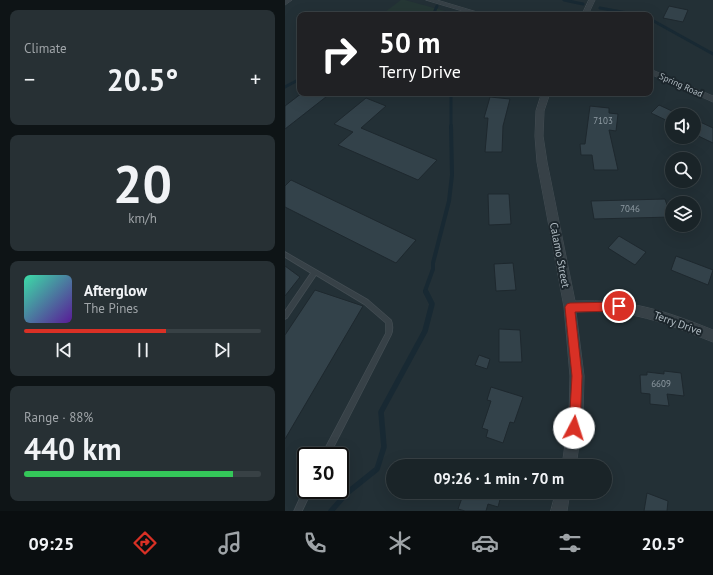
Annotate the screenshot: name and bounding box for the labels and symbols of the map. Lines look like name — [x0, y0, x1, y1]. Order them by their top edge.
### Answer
street label: Spring Road — [658, 70, 705, 99]
house number: 7103 — [593, 115, 613, 126]
house number: 7046 — [620, 203, 640, 214]
street label: Calamo Street — [547, 221, 573, 289]
pin — [602, 289, 636, 323]
street label: Terry Drive — [652, 308, 704, 338]
house number: 6609 — [651, 378, 671, 389]
position arrow — [553, 407, 595, 449]
speed limit sign: 30 — [297, 447, 349, 499]

